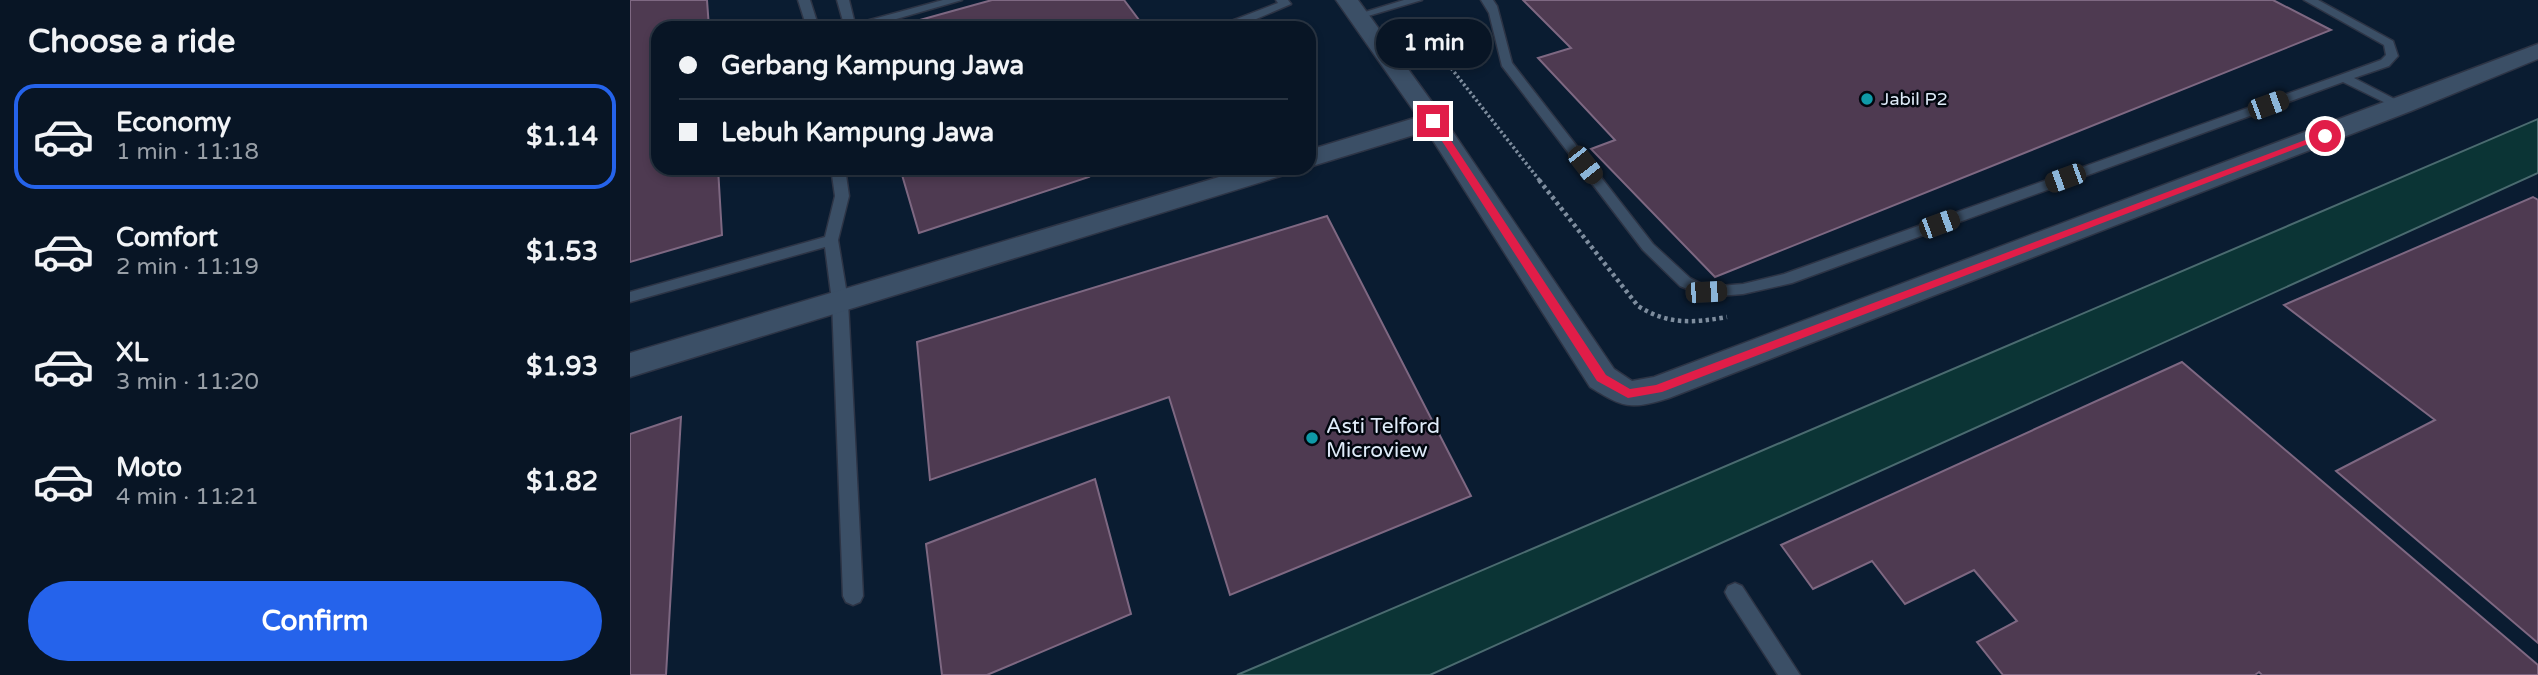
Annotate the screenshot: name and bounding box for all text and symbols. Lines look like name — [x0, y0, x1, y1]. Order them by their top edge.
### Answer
callout: 1 min — [1375, 19, 1491, 68]
text: Choose a ride — [28, 23, 235, 61]
text: 1 min — [1403, 29, 1465, 57]
text: Gerbang Kampung Jawa — [721, 50, 1024, 81]
place label: Jabil P2 — [1881, 88, 1948, 110]
car — [2245, 88, 2292, 122]
marker: Jabil P2 — [1859, 91, 1875, 107]
icon: car — [32, 105, 95, 168]
route end — [1417, 105, 1449, 137]
text: Economy — [116, 107, 231, 138]
text: Lebuh Kampung Jawa — [721, 117, 994, 148]
route start — [2309, 120, 2341, 152]
text: $1.14 — [526, 121, 598, 152]
text: 1 min · 11:18 — [116, 138, 259, 166]
car — [1564, 142, 1607, 188]
car — [2042, 161, 2089, 195]
car — [1916, 207, 1963, 241]
icon: car — [32, 220, 95, 283]
text: Comfort — [116, 222, 218, 253]
text: $1.53 — [526, 236, 598, 267]
text: 2 min · 11:19 — [116, 253, 259, 281]
car — [1685, 280, 1728, 304]
icon: car — [32, 335, 95, 398]
text: XL — [116, 337, 148, 368]
text: $1.93 — [526, 351, 598, 382]
text: 3 min · 11:20 — [116, 368, 259, 396]
place label: Asti Telford Microview — [1326, 414, 1440, 463]
marker: Asti Telford Microview — [1304, 430, 1320, 446]
icon: car — [32, 450, 95, 513]
text: Moto — [116, 452, 182, 483]
text: $1.82 — [526, 466, 598, 497]
text: 4 min · 11:21 — [116, 483, 259, 511]
button: Confirm — [28, 581, 602, 661]

